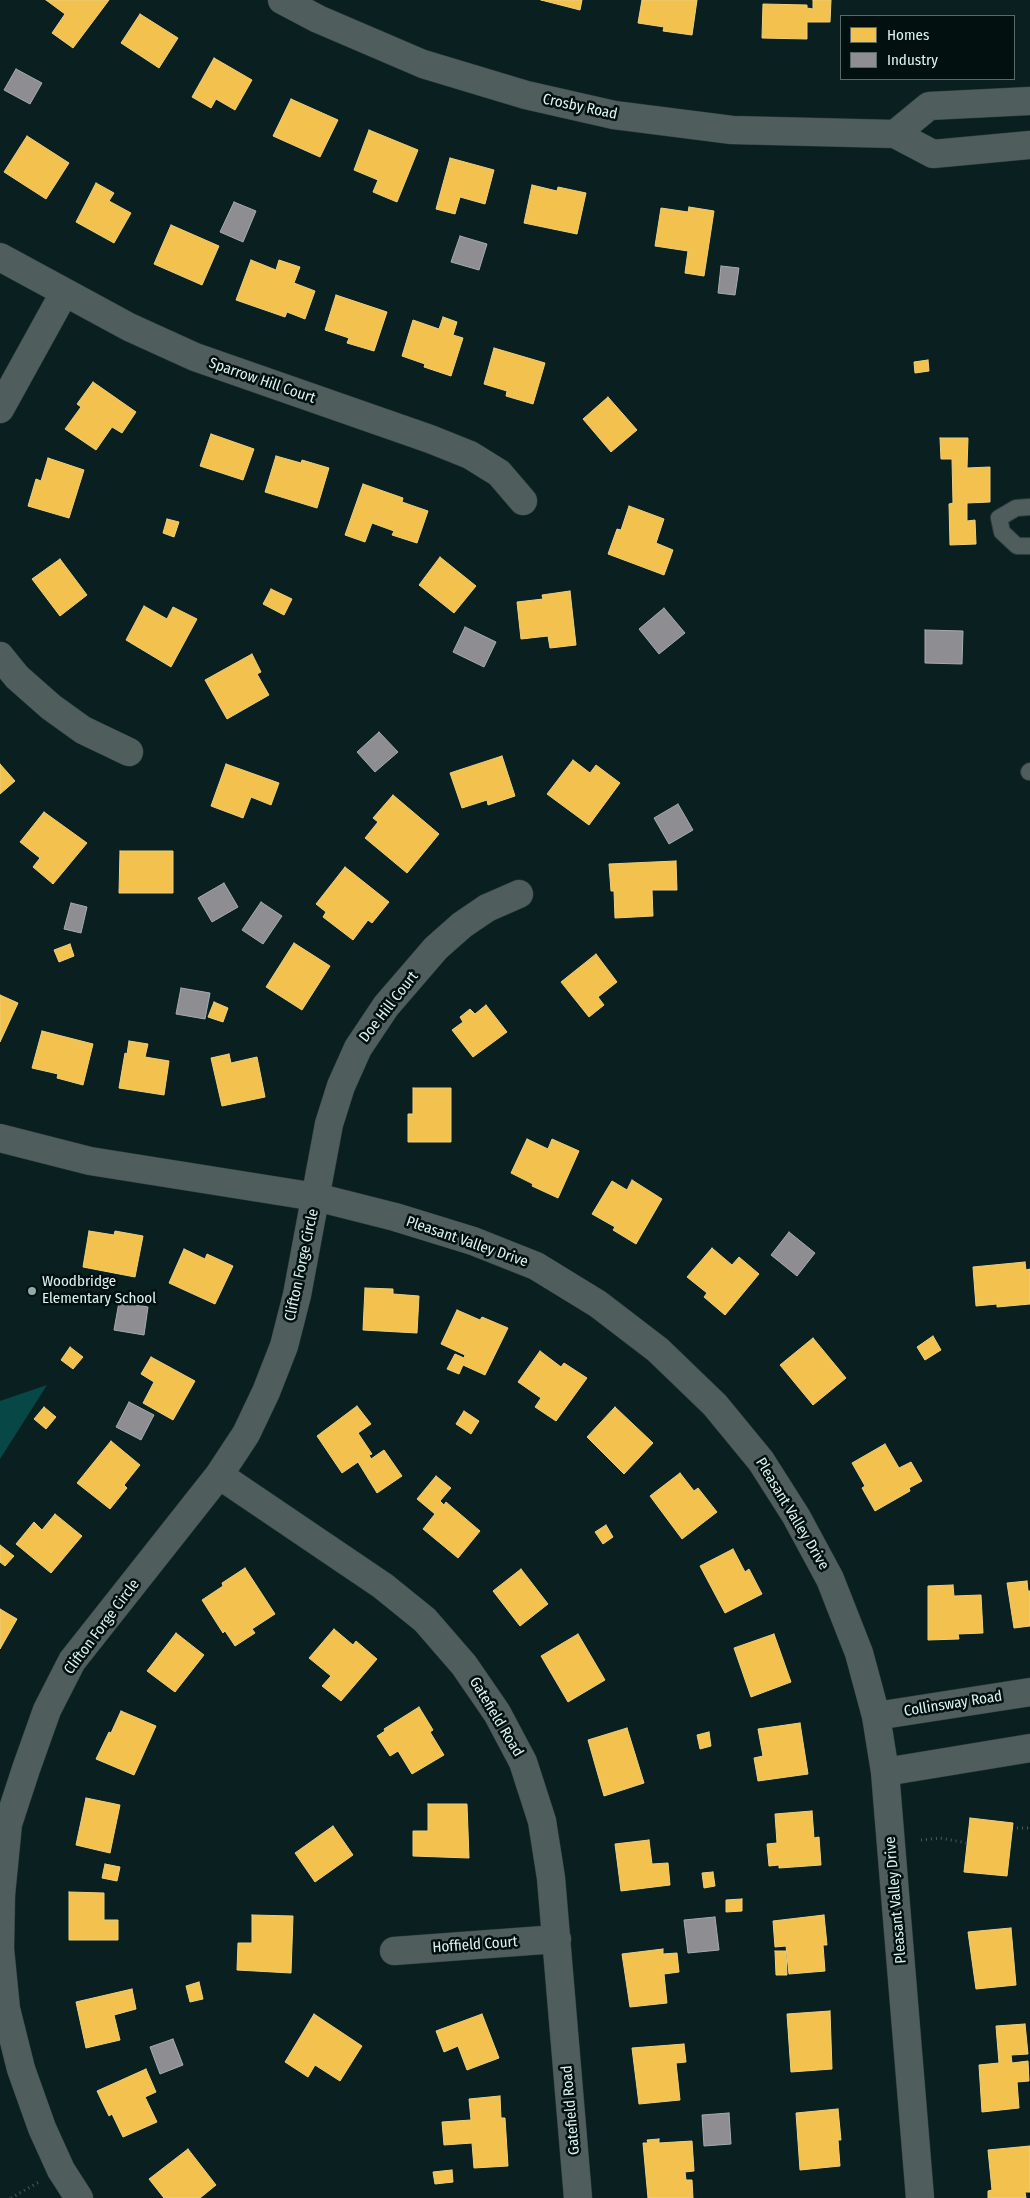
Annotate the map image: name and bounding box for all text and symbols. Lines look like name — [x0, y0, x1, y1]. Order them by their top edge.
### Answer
legend — [840, 15, 1015, 80]
text: Homes — [887, 26, 929, 44]
text: Industry — [887, 51, 938, 69]
street label: Crosby Road — [541, 90, 619, 124]
street label: Sparrow Hill Court — [206, 354, 318, 408]
street label: Doe Hill Court — [356, 968, 422, 1046]
street label: Clifton Forge Circle — [281, 1207, 323, 1323]
street label: Pleasant Valley Drive — [404, 1213, 530, 1271]
place label: Woodbridge Elementary School — [42, 1273, 156, 1308]
marker: Woodbridge Elementary School — [26, 1285, 38, 1297]
street label: Pleasant Valley Drive — [751, 1455, 833, 1573]
street label: Clifton Forge Circle — [60, 1576, 144, 1678]
street label: Gatefield Road — [465, 1674, 527, 1760]
street label: Collinsway Road — [903, 1687, 1003, 1721]
street label: Pleasant Valley Drive — [881, 1836, 911, 1964]
street label: Hoffield Court — [432, 1933, 518, 1957]
street label: Gatefield Road — [558, 2064, 584, 2156]

